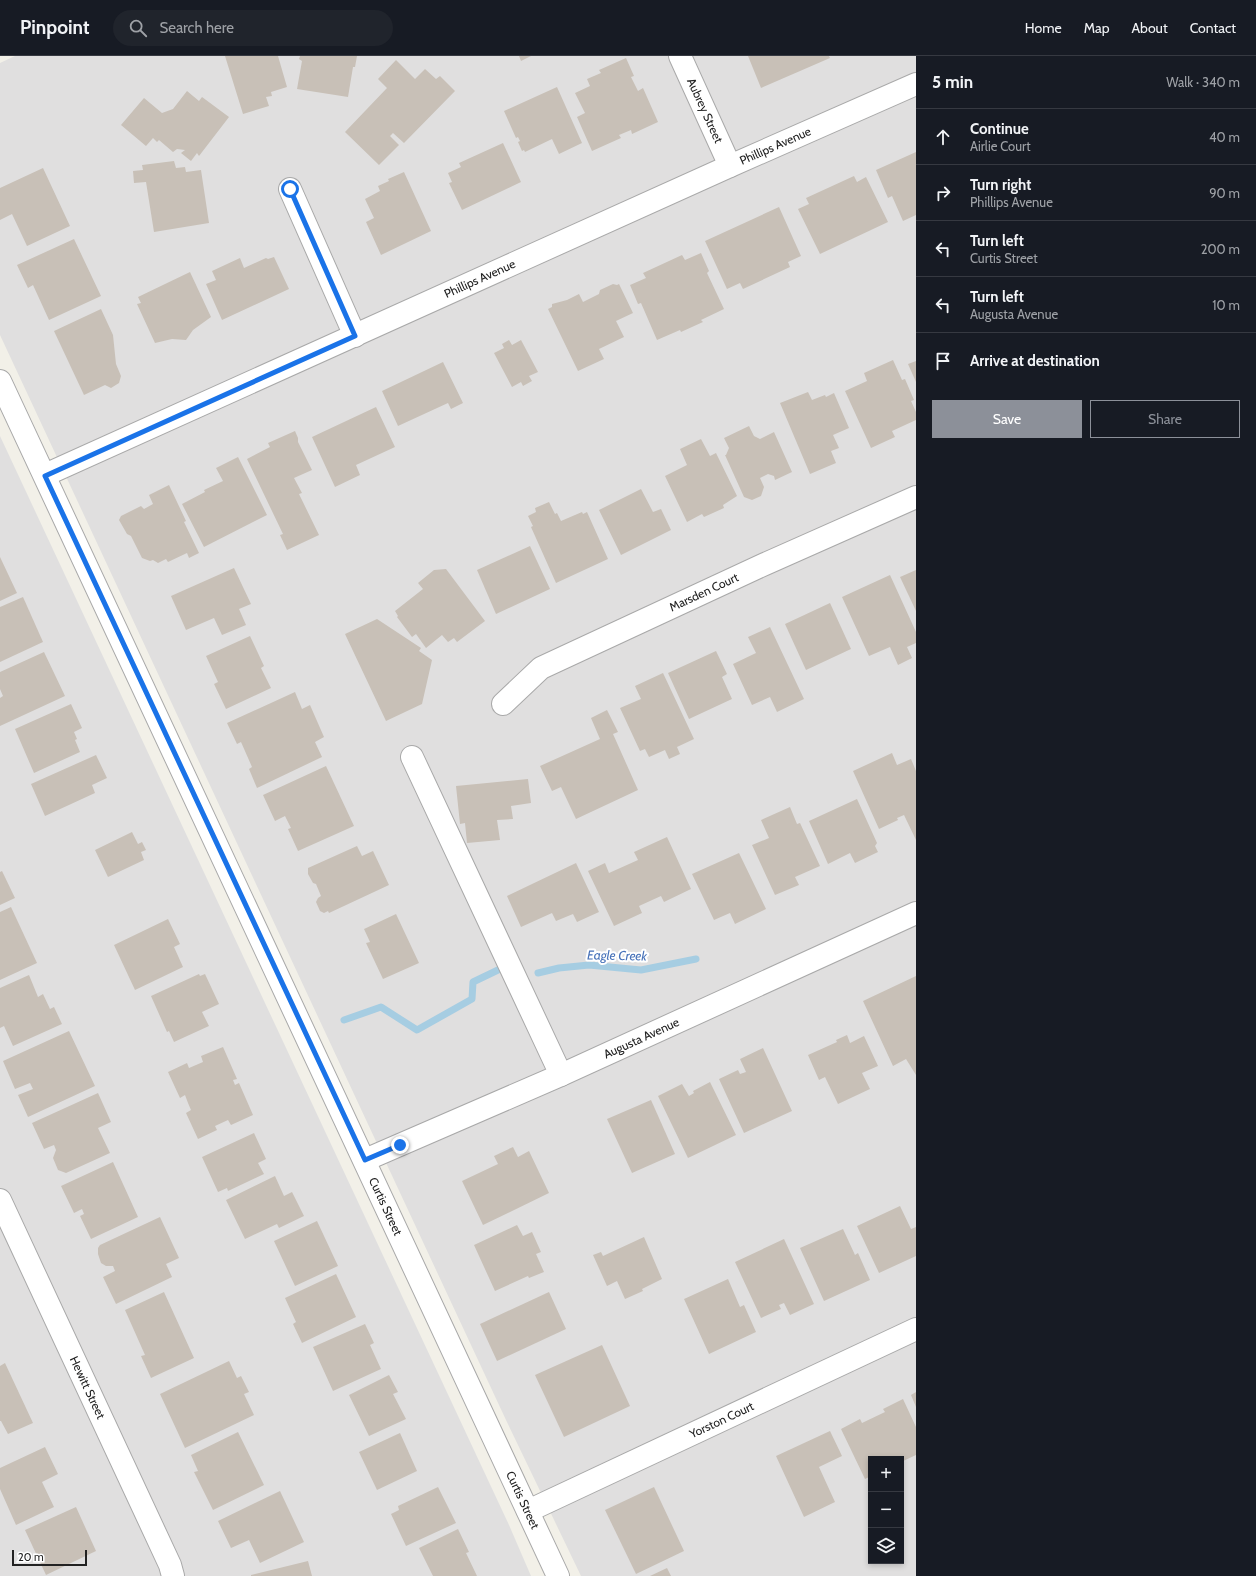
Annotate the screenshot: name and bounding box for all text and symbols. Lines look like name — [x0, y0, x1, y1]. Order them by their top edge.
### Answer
search box — [113, 10, 393, 46]
text: Pinpoint — [20, 16, 89, 39]
icon: search — [127, 17, 149, 39]
text: Search here — [159, 19, 234, 37]
text: Home — [1025, 19, 1062, 37]
text: Map — [1084, 19, 1109, 37]
text: About — [1131, 19, 1168, 37]
text: Contact — [1190, 19, 1236, 37]
text: 5 min — [932, 72, 973, 92]
text: Walk · 340 m — [1166, 74, 1240, 90]
street label: Aubrey Street — [684, 76, 727, 145]
text: Continue — [970, 120, 1029, 138]
street label: Phillips Avenue — [737, 123, 813, 168]
icon: ahead — [932, 126, 954, 148]
text: 40 m — [1209, 129, 1240, 145]
text: Airlie Court — [970, 138, 1031, 154]
text: Turn right — [970, 176, 1031, 194]
route start — [281, 180, 299, 198]
icon: right — [932, 182, 954, 204]
text: 90 m — [1209, 185, 1240, 201]
text: Phillips Avenue — [970, 194, 1053, 210]
text: Turn left — [970, 232, 1024, 250]
icon: left — [932, 238, 954, 260]
text: 200 m — [1201, 241, 1240, 257]
text: Curtis Street — [970, 250, 1038, 266]
street label: Phillips Avenue — [442, 256, 518, 301]
text: Turn left — [970, 288, 1024, 306]
icon: left — [932, 294, 954, 316]
text: 10 m — [1212, 297, 1240, 313]
text: Augusta Avenue — [970, 306, 1058, 322]
icon: arrive — [932, 350, 954, 372]
text: Arrive at destination — [970, 352, 1100, 370]
button: Save — [932, 400, 1082, 438]
button: Share — [1090, 400, 1240, 438]
street label: Marsden Court — [667, 569, 741, 614]
water label: Eagle Creek — [587, 946, 648, 964]
street label: Augusta Avenue — [601, 1014, 681, 1062]
route end — [391, 1136, 409, 1154]
street label: Curtis Street — [366, 1175, 406, 1238]
street label: Hewitt Street — [67, 1354, 109, 1421]
street label: Yorston Court — [686, 1398, 756, 1442]
map controls — [868, 1456, 904, 1564]
button: + — [868, 1456, 904, 1492]
street label: Curtis Street — [503, 1468, 543, 1531]
button: − — [868, 1492, 904, 1528]
button: layers — [868, 1528, 904, 1564]
scale bar — [12, 1548, 87, 1567]
text: 20 m — [18, 1550, 44, 1564]

